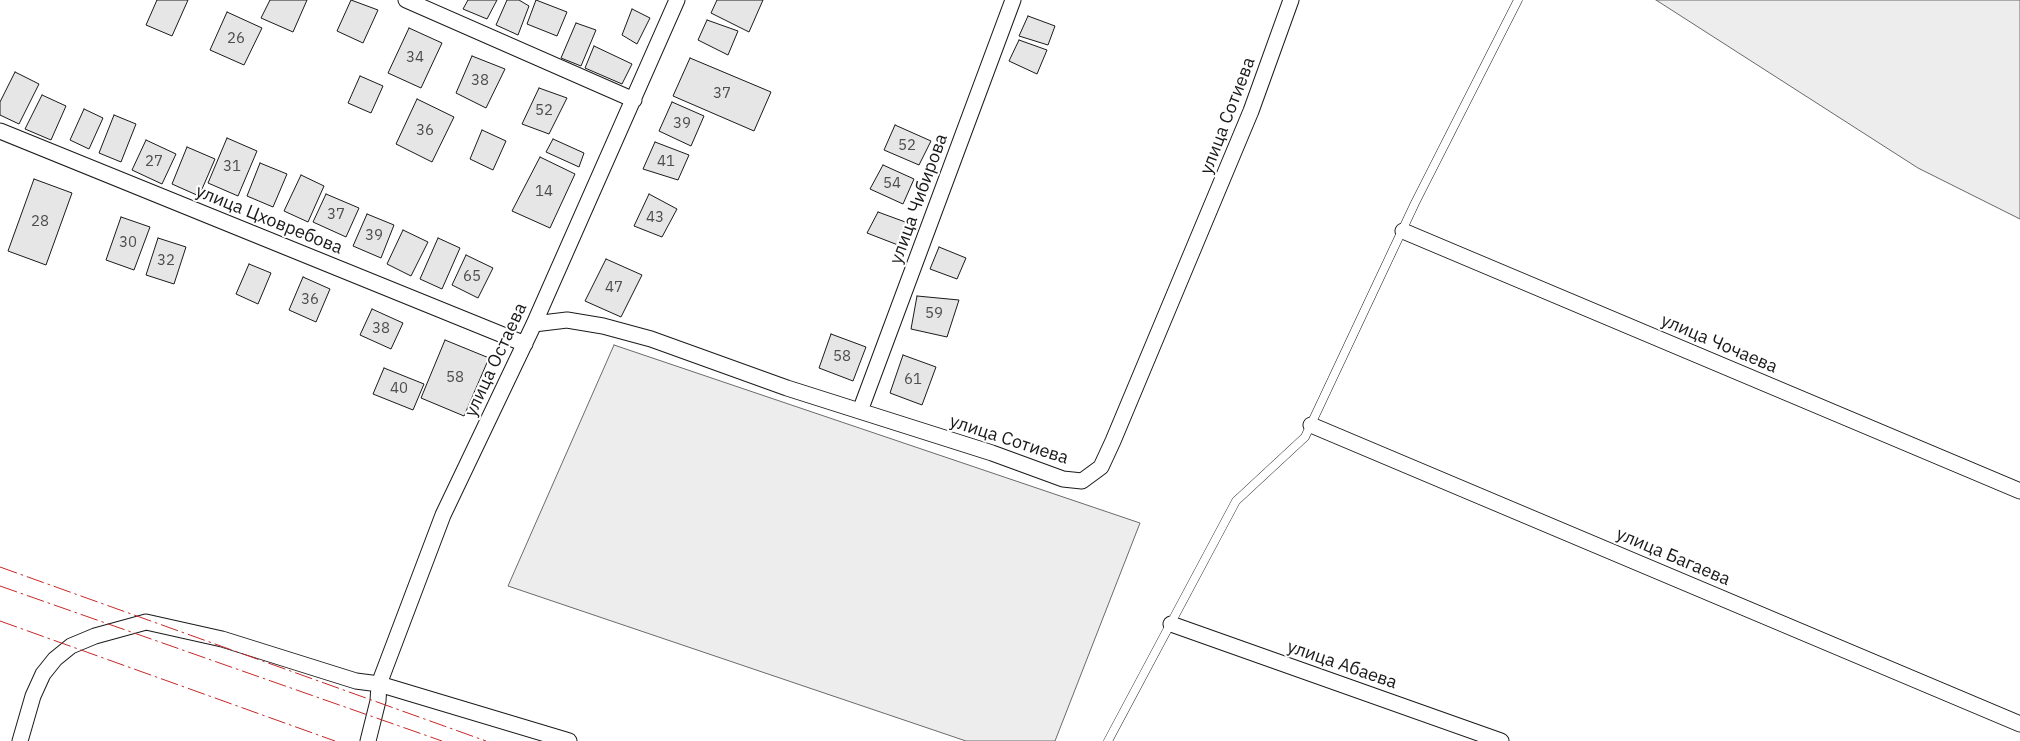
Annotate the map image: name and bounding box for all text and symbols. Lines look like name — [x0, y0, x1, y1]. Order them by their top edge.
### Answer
house number: 26 — [227, 30, 245, 48]
house number: 34 — [406, 49, 424, 67]
street label: улица Сотиева — [1196, 54, 1260, 178]
house number: 38 — [471, 72, 489, 90]
house number: 37 — [713, 85, 731, 103]
house number: 52 — [535, 102, 553, 120]
house number: 39 — [673, 115, 691, 133]
house number: 36 — [416, 122, 434, 140]
street label: улица Чибирова — [885, 131, 953, 267]
house number: 52 — [898, 137, 916, 155]
house number: 27 — [145, 153, 163, 171]
house number: 41 — [657, 153, 675, 171]
house number: 31 — [223, 158, 241, 176]
house number: 54 — [883, 175, 901, 193]
street label: улица Цховребова — [192, 181, 346, 259]
house number: 14 — [535, 183, 553, 201]
house number: 37 — [327, 206, 345, 224]
house number: 43 — [646, 209, 664, 227]
house number: 28 — [31, 213, 49, 231]
house number: 39 — [365, 227, 383, 245]
house number: 30 — [119, 234, 137, 252]
house number: 32 — [157, 252, 175, 270]
house number: 65 — [463, 268, 481, 286]
house number: 47 — [605, 279, 623, 297]
house number: 36 — [301, 291, 319, 309]
street label: улица Остаева — [460, 300, 532, 420]
house number: 59 — [925, 305, 943, 323]
street label: улица Чочаева — [1657, 310, 1781, 378]
house number: 38 — [372, 320, 390, 338]
house number: 58 — [833, 348, 851, 366]
house number: 58 — [446, 369, 464, 387]
house number: 61 — [904, 371, 922, 389]
house number: 40 — [390, 380, 408, 398]
street label: улица Сотиева — [947, 411, 1071, 469]
street label: улица Багаева — [1613, 523, 1733, 591]
street label: улица Абаева — [1284, 636, 1400, 694]

